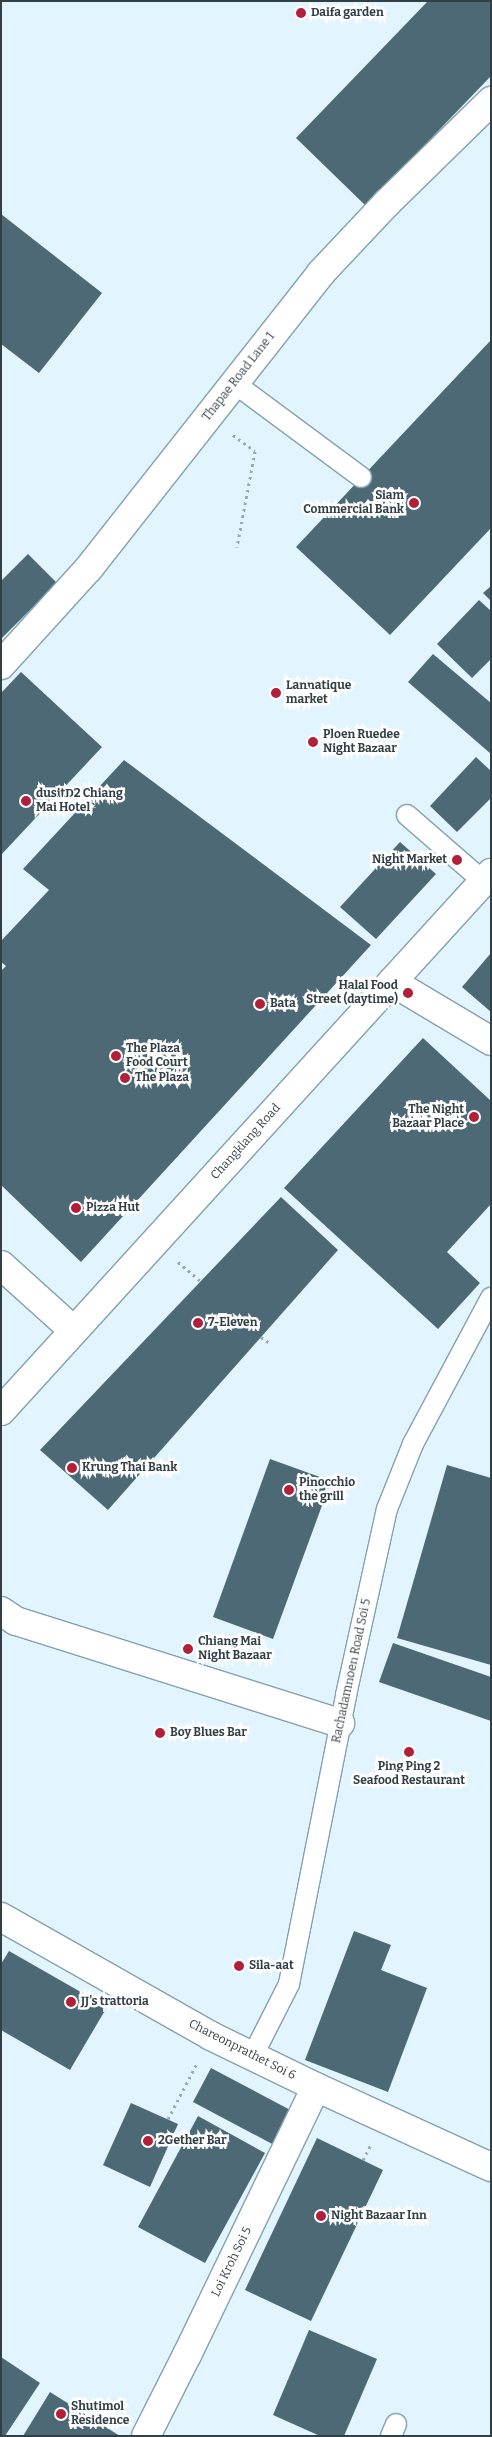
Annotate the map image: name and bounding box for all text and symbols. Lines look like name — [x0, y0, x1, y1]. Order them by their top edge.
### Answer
place label: Daifa garden — [311, 6, 384, 20]
marker: Daifa garden — [295, 7, 307, 19]
street label: Thapae Road Lane 1 — [200, 330, 278, 424]
place label: Siam Commercial Bank — [303, 489, 404, 517]
marker: Siam Commercial Bank — [408, 497, 420, 509]
place label: Lannatique market — [286, 679, 351, 707]
marker: Lannatique market — [270, 687, 282, 699]
place label: Ploen Ruedee Night Bazaar — [323, 728, 400, 756]
marker: Ploen Ruedee Night Bazaar — [307, 736, 319, 748]
place label: dusitD2 Chiang Mai Hotel — [36, 787, 123, 815]
marker: dusitD2 Chiang Mai Hotel — [20, 795, 32, 807]
place label: Night Market — [372, 853, 447, 867]
marker: Night Market — [451, 854, 463, 866]
place label: Halal Food Street (daytime) — [306, 979, 398, 1007]
marker: Halal Food Street (daytime) — [402, 987, 414, 999]
place label: Bata — [270, 997, 296, 1011]
marker: Bata — [254, 998, 266, 1010]
place label: The Plaza Food Court — [126, 1042, 188, 1070]
marker: The Plaza Food Court — [110, 1050, 122, 1062]
place label: The Plaza — [135, 1071, 189, 1085]
marker: The Plaza — [119, 1072, 131, 1084]
street label: Changklang Road — [208, 1101, 284, 1183]
place label: The Night Bazaar Place — [392, 1103, 464, 1131]
marker: The Night Bazaar Place — [468, 1111, 480, 1123]
place label: Pizza Hut — [86, 1201, 140, 1215]
marker: Pizza Hut — [70, 1202, 82, 1214]
place label: 7-Eleven — [208, 1316, 257, 1330]
marker: 7-Eleven — [192, 1317, 204, 1329]
place label: Krung Thai Bank — [82, 1461, 177, 1475]
marker: Krung Thai Bank — [66, 1462, 78, 1474]
place label: Pinocchio the grill — [299, 1476, 355, 1504]
marker: Pinocchio the grill — [283, 1484, 295, 1496]
street label: Rachadamnoen Road Soi 5 — [330, 1598, 374, 1744]
place label: Chiang Mai Night Bazaar — [198, 1635, 272, 1663]
marker: Chiang Mai Night Bazaar — [182, 1643, 194, 1655]
place label: Boy Blues Bar — [170, 1726, 247, 1740]
marker: Boy Blues Bar — [154, 1727, 166, 1739]
marker: Ping Ping 2 Seafood Restaurant — [403, 1746, 415, 1758]
place label: Ping Ping 2 Seafood Restaurant — [353, 1760, 465, 1788]
place label: Sila-aat — [249, 1959, 294, 1973]
marker: Sila-aat — [233, 1960, 245, 1972]
place label: JJ's trattoria — [81, 1995, 149, 2009]
marker: JJ's trattoria — [65, 1996, 77, 2008]
street label: Chareonprathet Soi 6 — [186, 2017, 298, 2083]
place label: 2Gether Bar — [158, 2134, 227, 2148]
marker: 2Gether Bar — [142, 2135, 154, 2147]
place label: Night Bazaar Inn — [331, 2209, 427, 2223]
marker: Night Bazaar Inn — [315, 2210, 327, 2222]
street label: Loi Kroh Soi 5 — [209, 2225, 255, 2299]
place label: Shutimol Residence — [71, 2400, 129, 2428]
marker: Shutimol Residence — [55, 2408, 67, 2420]

